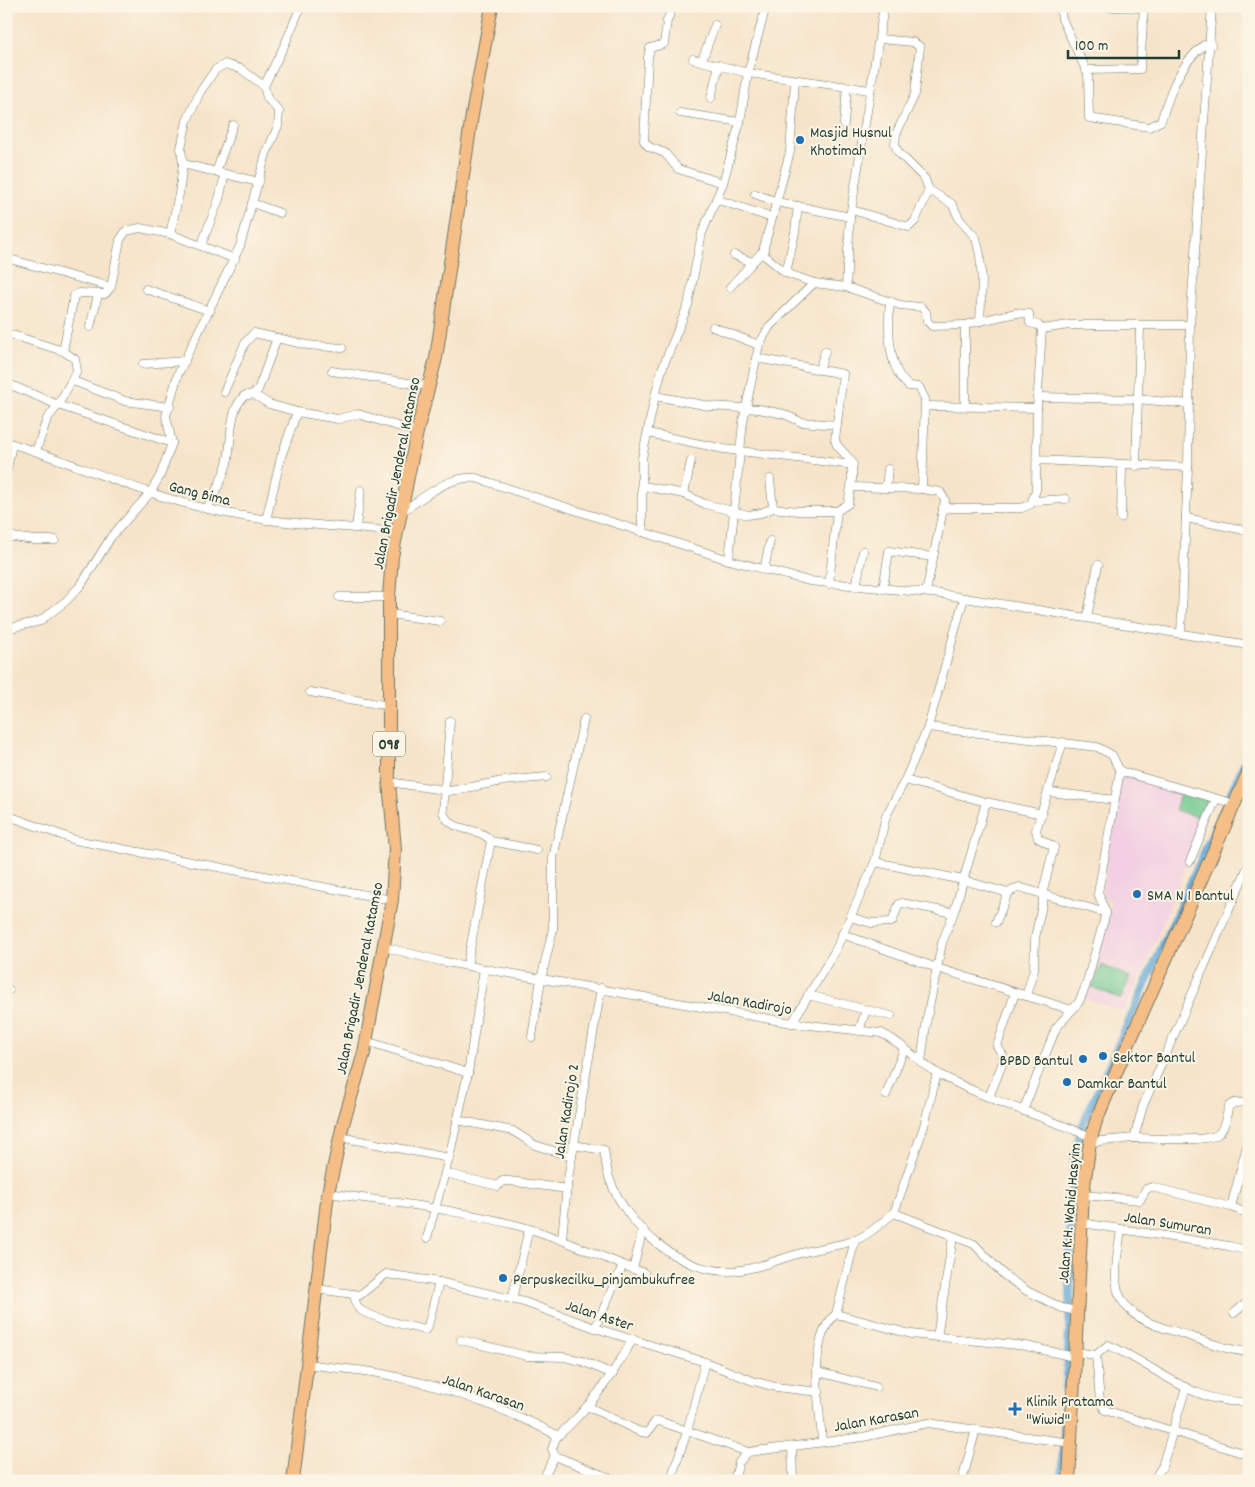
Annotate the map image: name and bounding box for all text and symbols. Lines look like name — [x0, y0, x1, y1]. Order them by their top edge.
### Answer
scale bar — [1068, 28, 1179, 60]
text: 100 m — [1075, 36, 1108, 58]
place label: Masjid Husnul Khotimah — [810, 122, 892, 163]
marker: Masjid Husnul Khotimah — [794, 134, 806, 146]
street label: Jalan Brigadir Jenderal Katamso — [368, 375, 427, 572]
street label: Gang Bima — [166, 476, 233, 513]
road number: 098 — [373, 732, 405, 756]
street label: Jalan Brigadir Jenderal Katamso — [331, 880, 390, 1077]
place label: SMA N 1 Bantul — [1147, 885, 1234, 908]
marker: SMA N 1 Bantul — [1131, 888, 1143, 900]
street label: Jalan Kadirojo — [706, 985, 794, 1022]
place label: Sektor Bantul — [1113, 1047, 1196, 1070]
place label: BPBD Bantul — [1000, 1050, 1073, 1073]
marker: Sektor Bantul — [1097, 1050, 1109, 1062]
marker: BPBD Bantul — [1077, 1053, 1089, 1065]
street label: Jalan Kadirojo 2 — [549, 1062, 586, 1161]
place label: Damkar Bantul — [1077, 1073, 1167, 1096]
marker: Damkar Bantul — [1061, 1076, 1073, 1088]
street label: Jalan K.H. Wahid Hasyim — [1053, 1142, 1088, 1285]
street label: Jalan Sumuran — [1122, 1206, 1213, 1243]
place label: Perpuskecilku_pinjambukufree — [513, 1269, 695, 1292]
marker: Perpuskecilku_pinjambukufree — [497, 1272, 509, 1284]
street label: Jalan Aster — [562, 1295, 636, 1338]
street label: Jalan Karasan — [439, 1369, 527, 1418]
place label: Klinik Pratama "Wiwid" — [1026, 1391, 1114, 1432]
street label: Jalan Karasan — [832, 1402, 921, 1439]
marker: Klinik Pratama "Wiwid" — [1008, 1402, 1022, 1416]

